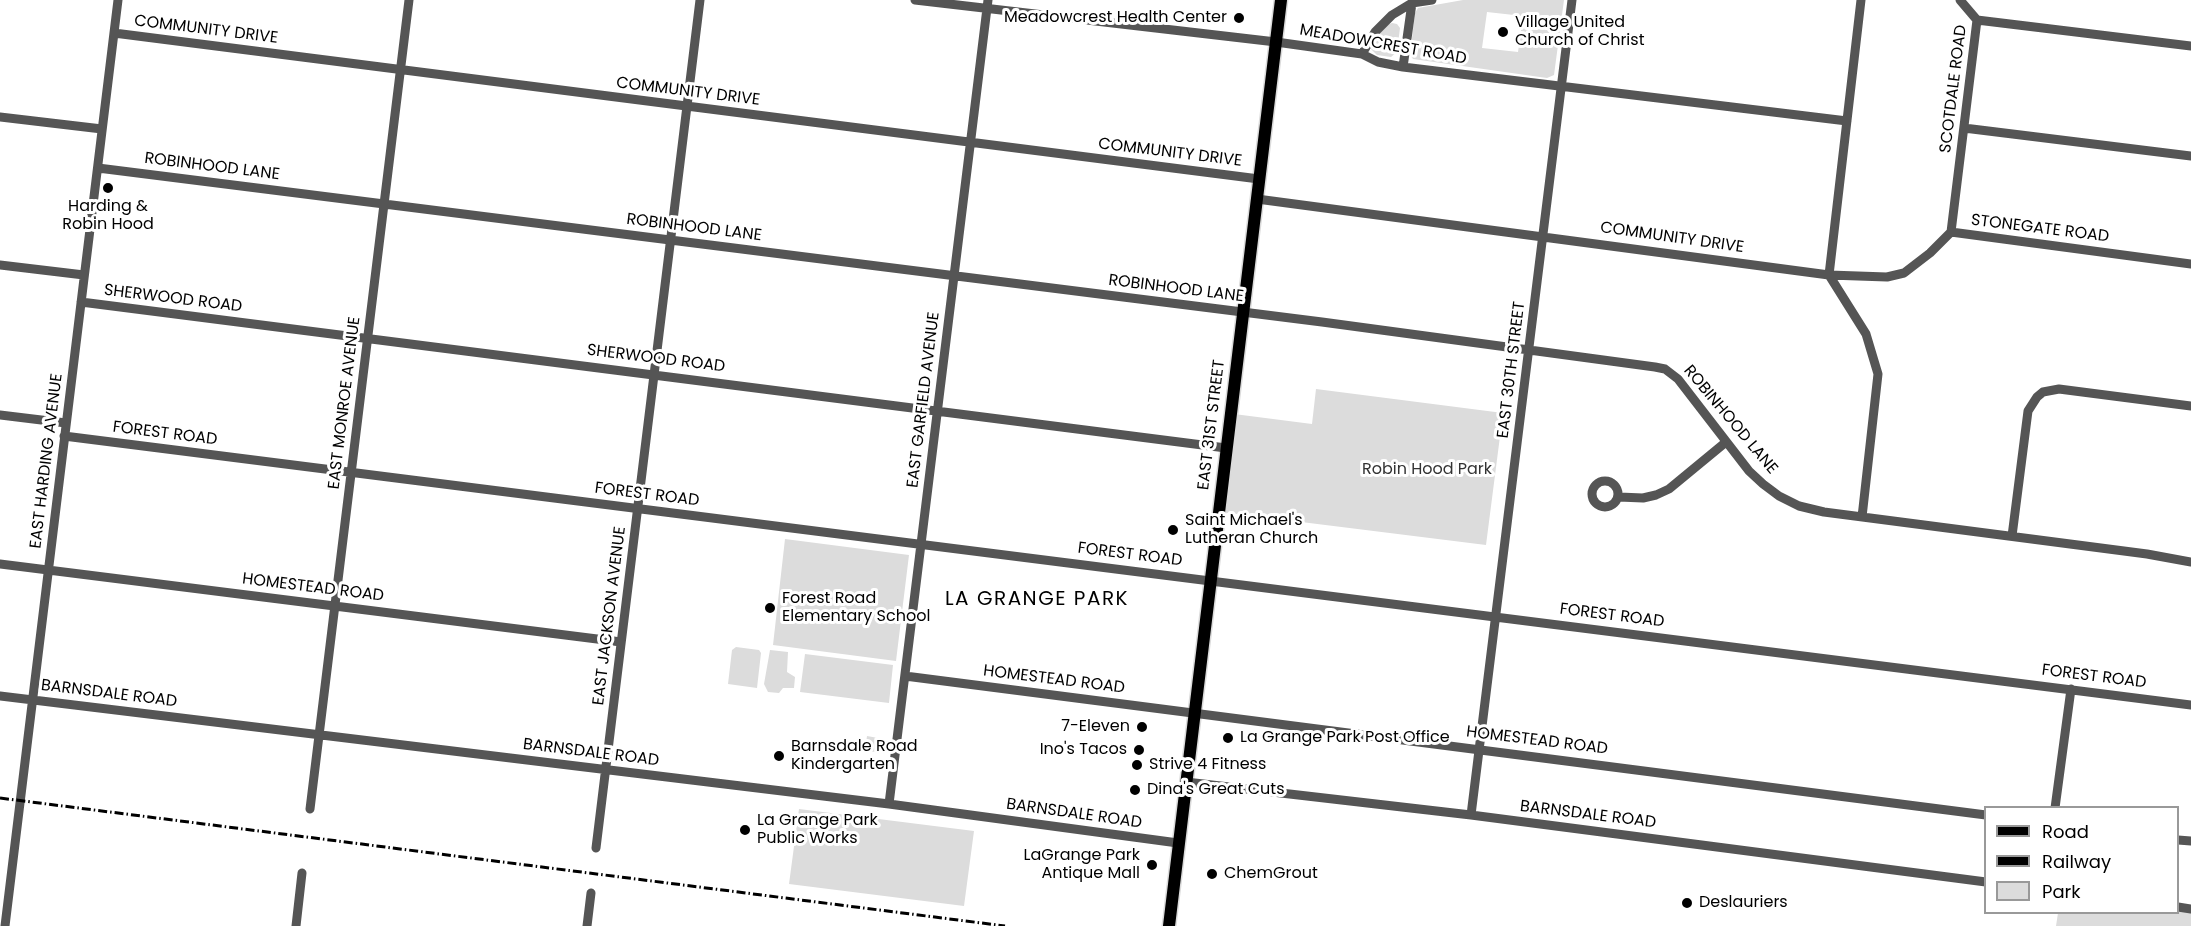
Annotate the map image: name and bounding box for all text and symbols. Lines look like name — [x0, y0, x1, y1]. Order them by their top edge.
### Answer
place label: Meadowcrest Health Center — [1004, 8, 1227, 28]
marker: Meadowcrest Health Center — [1232, 11, 1246, 25]
street label: COMMUNITY DRIVE — [133, 12, 279, 48]
place label: Village United Church of Christ — [1515, 13, 1644, 51]
street label: MEADOWCREST ROAD — [1298, 21, 1468, 69]
street label: SCOTDALE ROAD — [1937, 24, 1971, 154]
marker: Village United Church of Christ — [1496, 25, 1510, 39]
street label: COMMUNITY DRIVE — [615, 74, 761, 110]
street label: COMMUNITY DRIVE — [1097, 135, 1243, 171]
street label: ROBINHOOD LANE — [143, 149, 281, 185]
marker: Harding & Robin Hood — [101, 181, 115, 195]
place label: Harding & Robin Hood — [62, 197, 154, 235]
street label: ROBINHOOD LANE — [625, 210, 763, 246]
street label: STONEGATE ROAD — [1970, 211, 2110, 247]
street label: COMMUNITY DRIVE — [1599, 218, 1745, 258]
street label: ROBINHOOD LANE — [1107, 271, 1245, 307]
street label: SHERWOOD ROAD — [103, 281, 243, 317]
street label: EAST 30TH STREET — [1494, 301, 1530, 439]
street label: EAST GARFIELD AVENUE — [904, 311, 944, 489]
street label: EAST MONROE AVENUE — [325, 316, 365, 490]
street label: SHERWOOD ROAD — [586, 341, 726, 377]
street label: EAST 31ST STREET — [1194, 359, 1230, 491]
street label: ROBINHOOD LANE — [1679, 362, 1781, 478]
street label: EAST HARDING AVENUE — [27, 372, 67, 550]
street label: FOREST ROAD — [112, 418, 218, 450]
park label: Robin Hood Park — [1362, 460, 1492, 480]
street label: FOREST ROAD — [594, 479, 700, 511]
place label: Saint Michael's Lutheran Church — [1185, 511, 1318, 549]
marker: Saint Michael's Lutheran Church — [1166, 523, 1180, 537]
street label: EAST JACKSON AVENUE — [589, 525, 631, 707]
street label: FOREST ROAD — [1077, 539, 1183, 571]
street label: HOMESTEAD ROAD — [241, 570, 385, 606]
district label: LA GRANGE PARK — [945, 588, 1129, 612]
place label: Forest Road Elementary School — [782, 589, 930, 627]
street label: FOREST ROAD — [1559, 600, 1665, 632]
marker: Forest Road Elementary School — [763, 601, 777, 615]
street label: FOREST ROAD — [2041, 661, 2147, 693]
street label: HOMESTEAD ROAD — [982, 662, 1126, 698]
street label: BARNSDALE ROAD — [40, 676, 178, 712]
place label: 7-Eleven — [1061, 717, 1130, 737]
marker: 7-Eleven — [1135, 720, 1149, 734]
street label: HOMESTEAD ROAD — [1465, 723, 1609, 759]
place label: La Grange Park Post Office — [1240, 728, 1450, 748]
marker: La Grange Park Post Office — [1221, 731, 1235, 745]
street label: BARNSDALE ROAD — [522, 735, 660, 771]
place label: Barnsdale Road Kindergarten — [791, 737, 918, 775]
place label: Ino's Tacos — [1040, 740, 1127, 760]
marker: Ino's Tacos — [1132, 743, 1146, 757]
marker: Barnsdale Road Kindergarten — [772, 749, 786, 763]
place label: Strive 4 Fitness — [1149, 755, 1266, 775]
marker: Strive 4 Fitness — [1130, 758, 1144, 772]
place label: Dina's Great Cuts — [1147, 780, 1284, 800]
marker: Dina's Great Cuts — [1128, 783, 1142, 797]
street label: BARNSDALE ROAD — [1005, 795, 1143, 833]
street label: BARNSDALE ROAD — [1519, 797, 1657, 833]
legend — [1984, 806, 2179, 914]
place label: La Grange Park Public Works — [757, 811, 878, 849]
text: Road — [2042, 819, 2089, 844]
marker: La Grange Park Public Works — [738, 823, 752, 837]
place label: LaGrange Park Antique Mall — [1024, 846, 1140, 884]
text: Railway — [2042, 849, 2111, 874]
marker: LaGrange Park Antique Mall — [1145, 858, 1159, 872]
place label: ChemGrout — [1224, 864, 1318, 884]
marker: ChemGrout — [1205, 867, 1219, 881]
text: Park — [2042, 879, 2081, 904]
place label: Deslauriers — [1699, 893, 1788, 913]
marker: Deslauriers — [1680, 896, 1694, 910]

